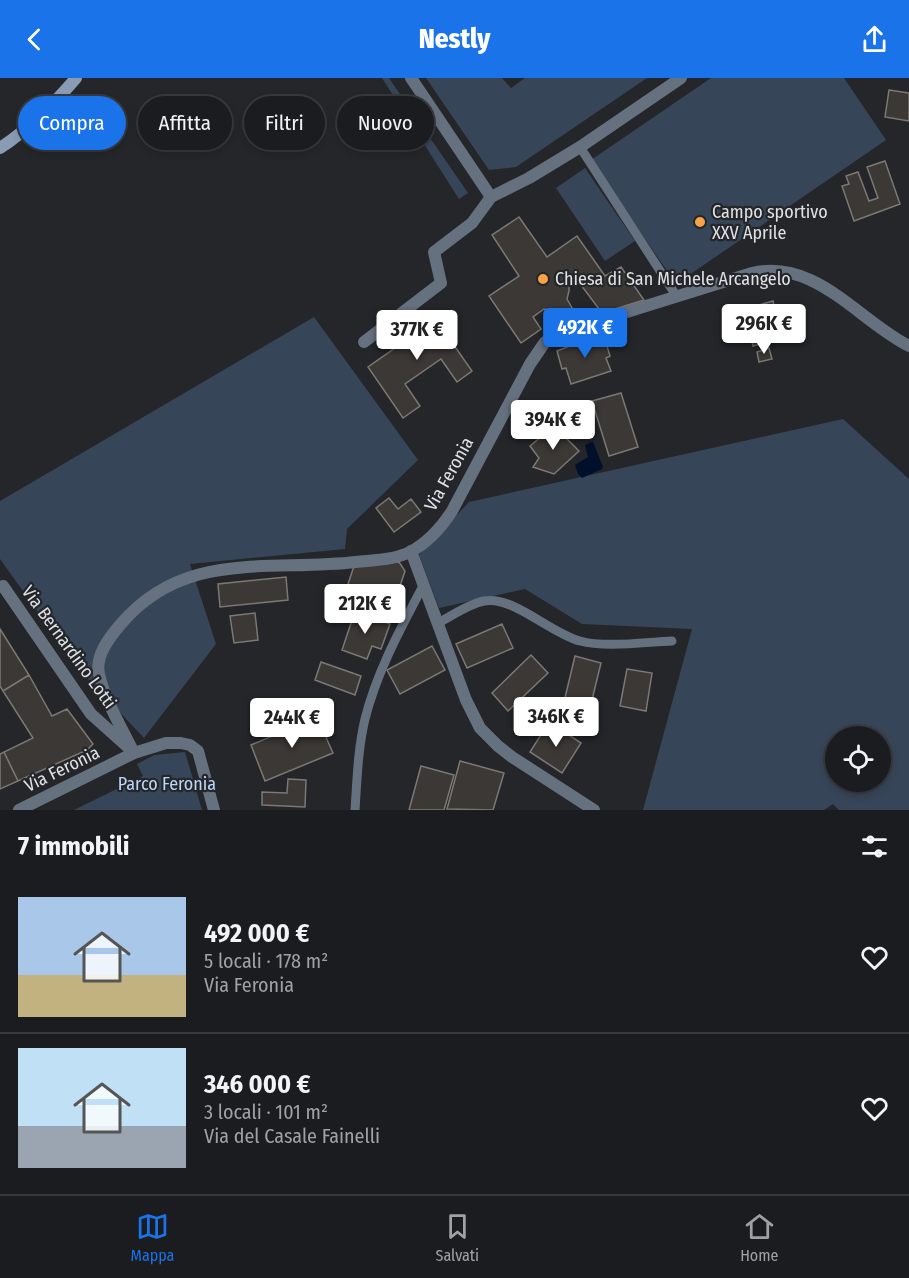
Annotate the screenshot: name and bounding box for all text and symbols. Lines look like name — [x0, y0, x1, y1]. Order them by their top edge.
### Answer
icon: back — [18, 23, 51, 56]
text: Nestly — [419, 23, 490, 55]
icon: share — [858, 23, 891, 56]
chip: Compra — [18, 96, 126, 150]
chip: Affitta — [138, 96, 232, 150]
chip: Filtri — [244, 96, 325, 150]
chip: Nuovo — [337, 96, 434, 150]
place label: Campo sportivo XXV Aprile — [712, 201, 828, 244]
marker: Campo sportivo XXV Aprile — [693, 215, 707, 229]
place label: Chiesa di San Michele Arcangelo — [555, 268, 791, 290]
marker: Chiesa di San Michele Arcangelo — [536, 272, 550, 286]
pin: 296K € — [715, 304, 813, 355]
pin: 492K € — [536, 308, 634, 359]
pin: 377K € — [368, 310, 466, 361]
text: 296K € — [736, 311, 792, 335]
text: 492K € — [557, 315, 613, 339]
text: 377K € — [391, 317, 443, 341]
pin: 394K € — [504, 400, 602, 451]
text: 394K € — [525, 407, 581, 431]
street label: Via Feronia — [420, 433, 478, 515]
street label: Via Bernardino Lotti — [17, 581, 121, 713]
pin: 212K € — [316, 584, 414, 635]
text: 212K € — [338, 591, 392, 615]
pin: 346K € — [507, 697, 605, 748]
pin: 244K € — [243, 698, 341, 749]
text: 346K € — [528, 704, 584, 728]
text: 244K € — [264, 705, 320, 729]
map controls — [825, 726, 891, 792]
button: locate — [825, 726, 891, 792]
street label: Via Feronia — [21, 741, 103, 797]
park label: Parco Feronia — [118, 773, 216, 795]
icon: filters — [858, 830, 891, 863]
text: 7 immobili — [18, 831, 129, 862]
text: 492 000 € — [204, 918, 309, 949]
icon: home — [66, 921, 138, 993]
icon: heart — [858, 941, 891, 974]
text: 5 locali · 178 m² — [204, 949, 328, 973]
text: Via Feronia — [204, 973, 294, 997]
text: 346 000 € — [204, 1069, 311, 1100]
icon: home — [66, 1072, 138, 1144]
icon: heart — [858, 1092, 891, 1125]
text: 3 locali · 101 m² — [204, 1100, 328, 1124]
text: Via del Casale Fainelli — [204, 1124, 380, 1148]
tab: Mappa — [131, 1210, 174, 1265]
tab: Salvati — [435, 1210, 479, 1265]
tab: Home — [740, 1210, 778, 1265]

